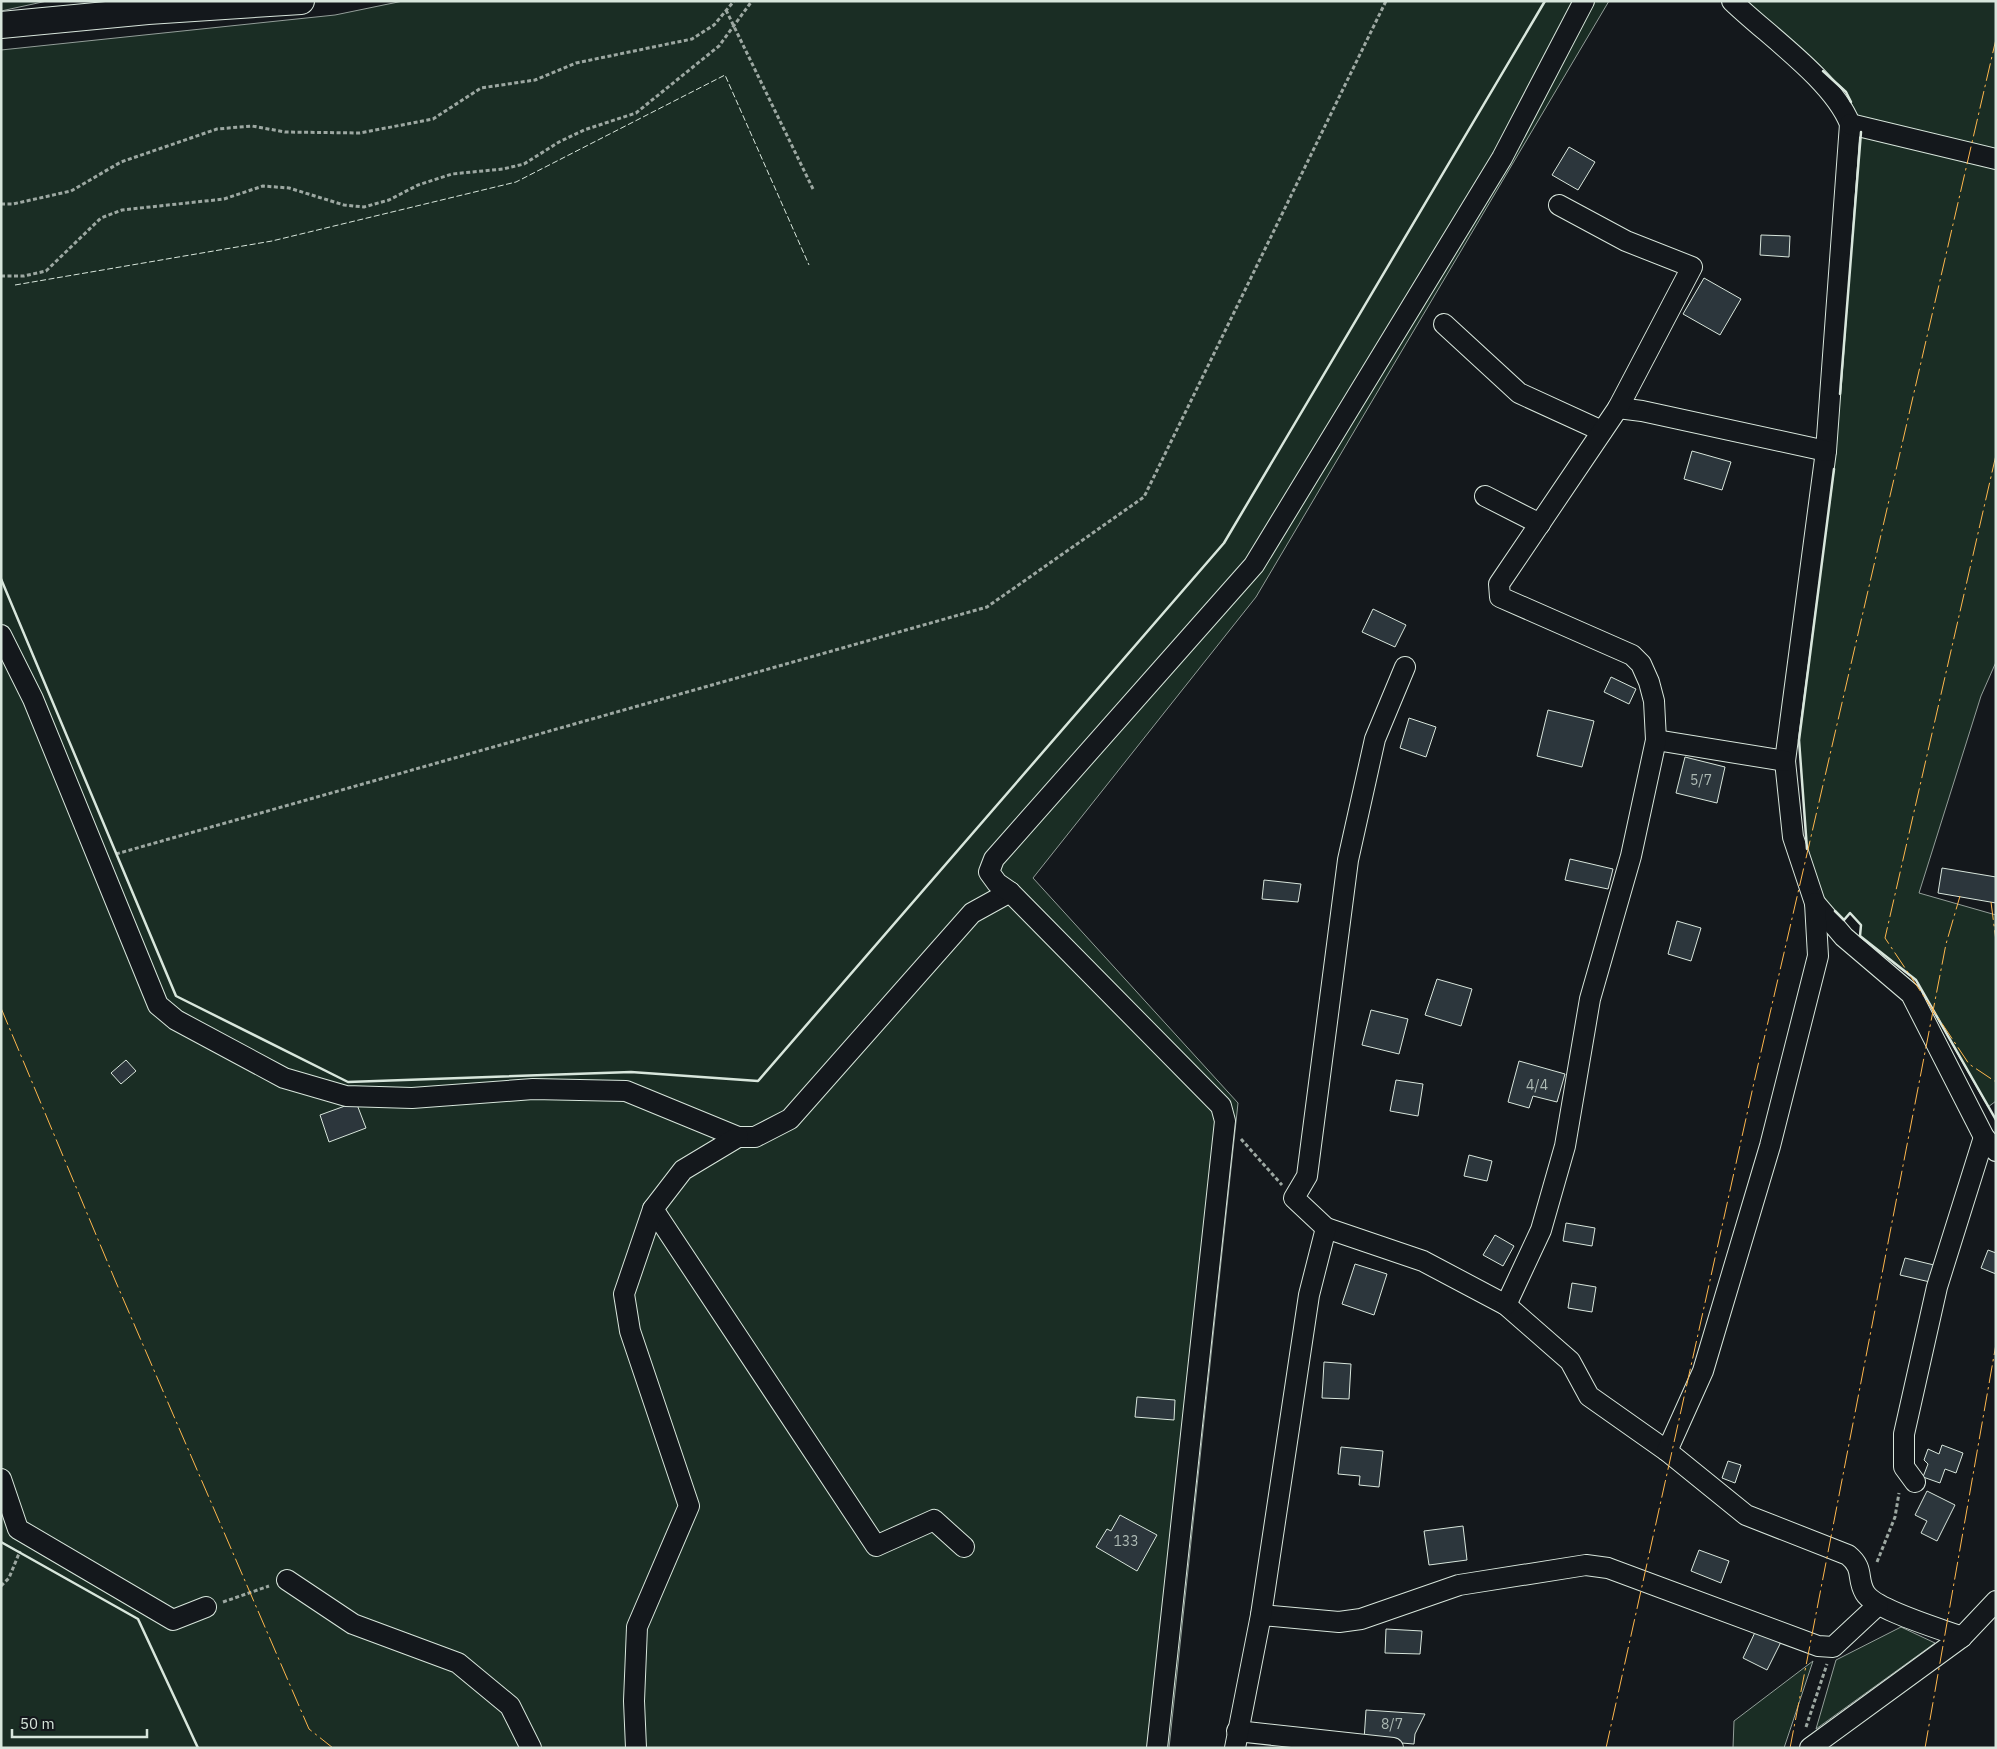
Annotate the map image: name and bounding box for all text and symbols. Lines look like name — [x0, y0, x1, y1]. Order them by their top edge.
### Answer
house number: 5/7 — [1690, 771, 1712, 789]
house number: 4/4 — [1526, 1076, 1548, 1094]
house number: 133 — [1113, 1532, 1139, 1550]
scale bar — [12, 1706, 148, 1738]
text: 50 m — [20, 1714, 55, 1733]
house number: 8/7 — [1381, 1715, 1403, 1733]

